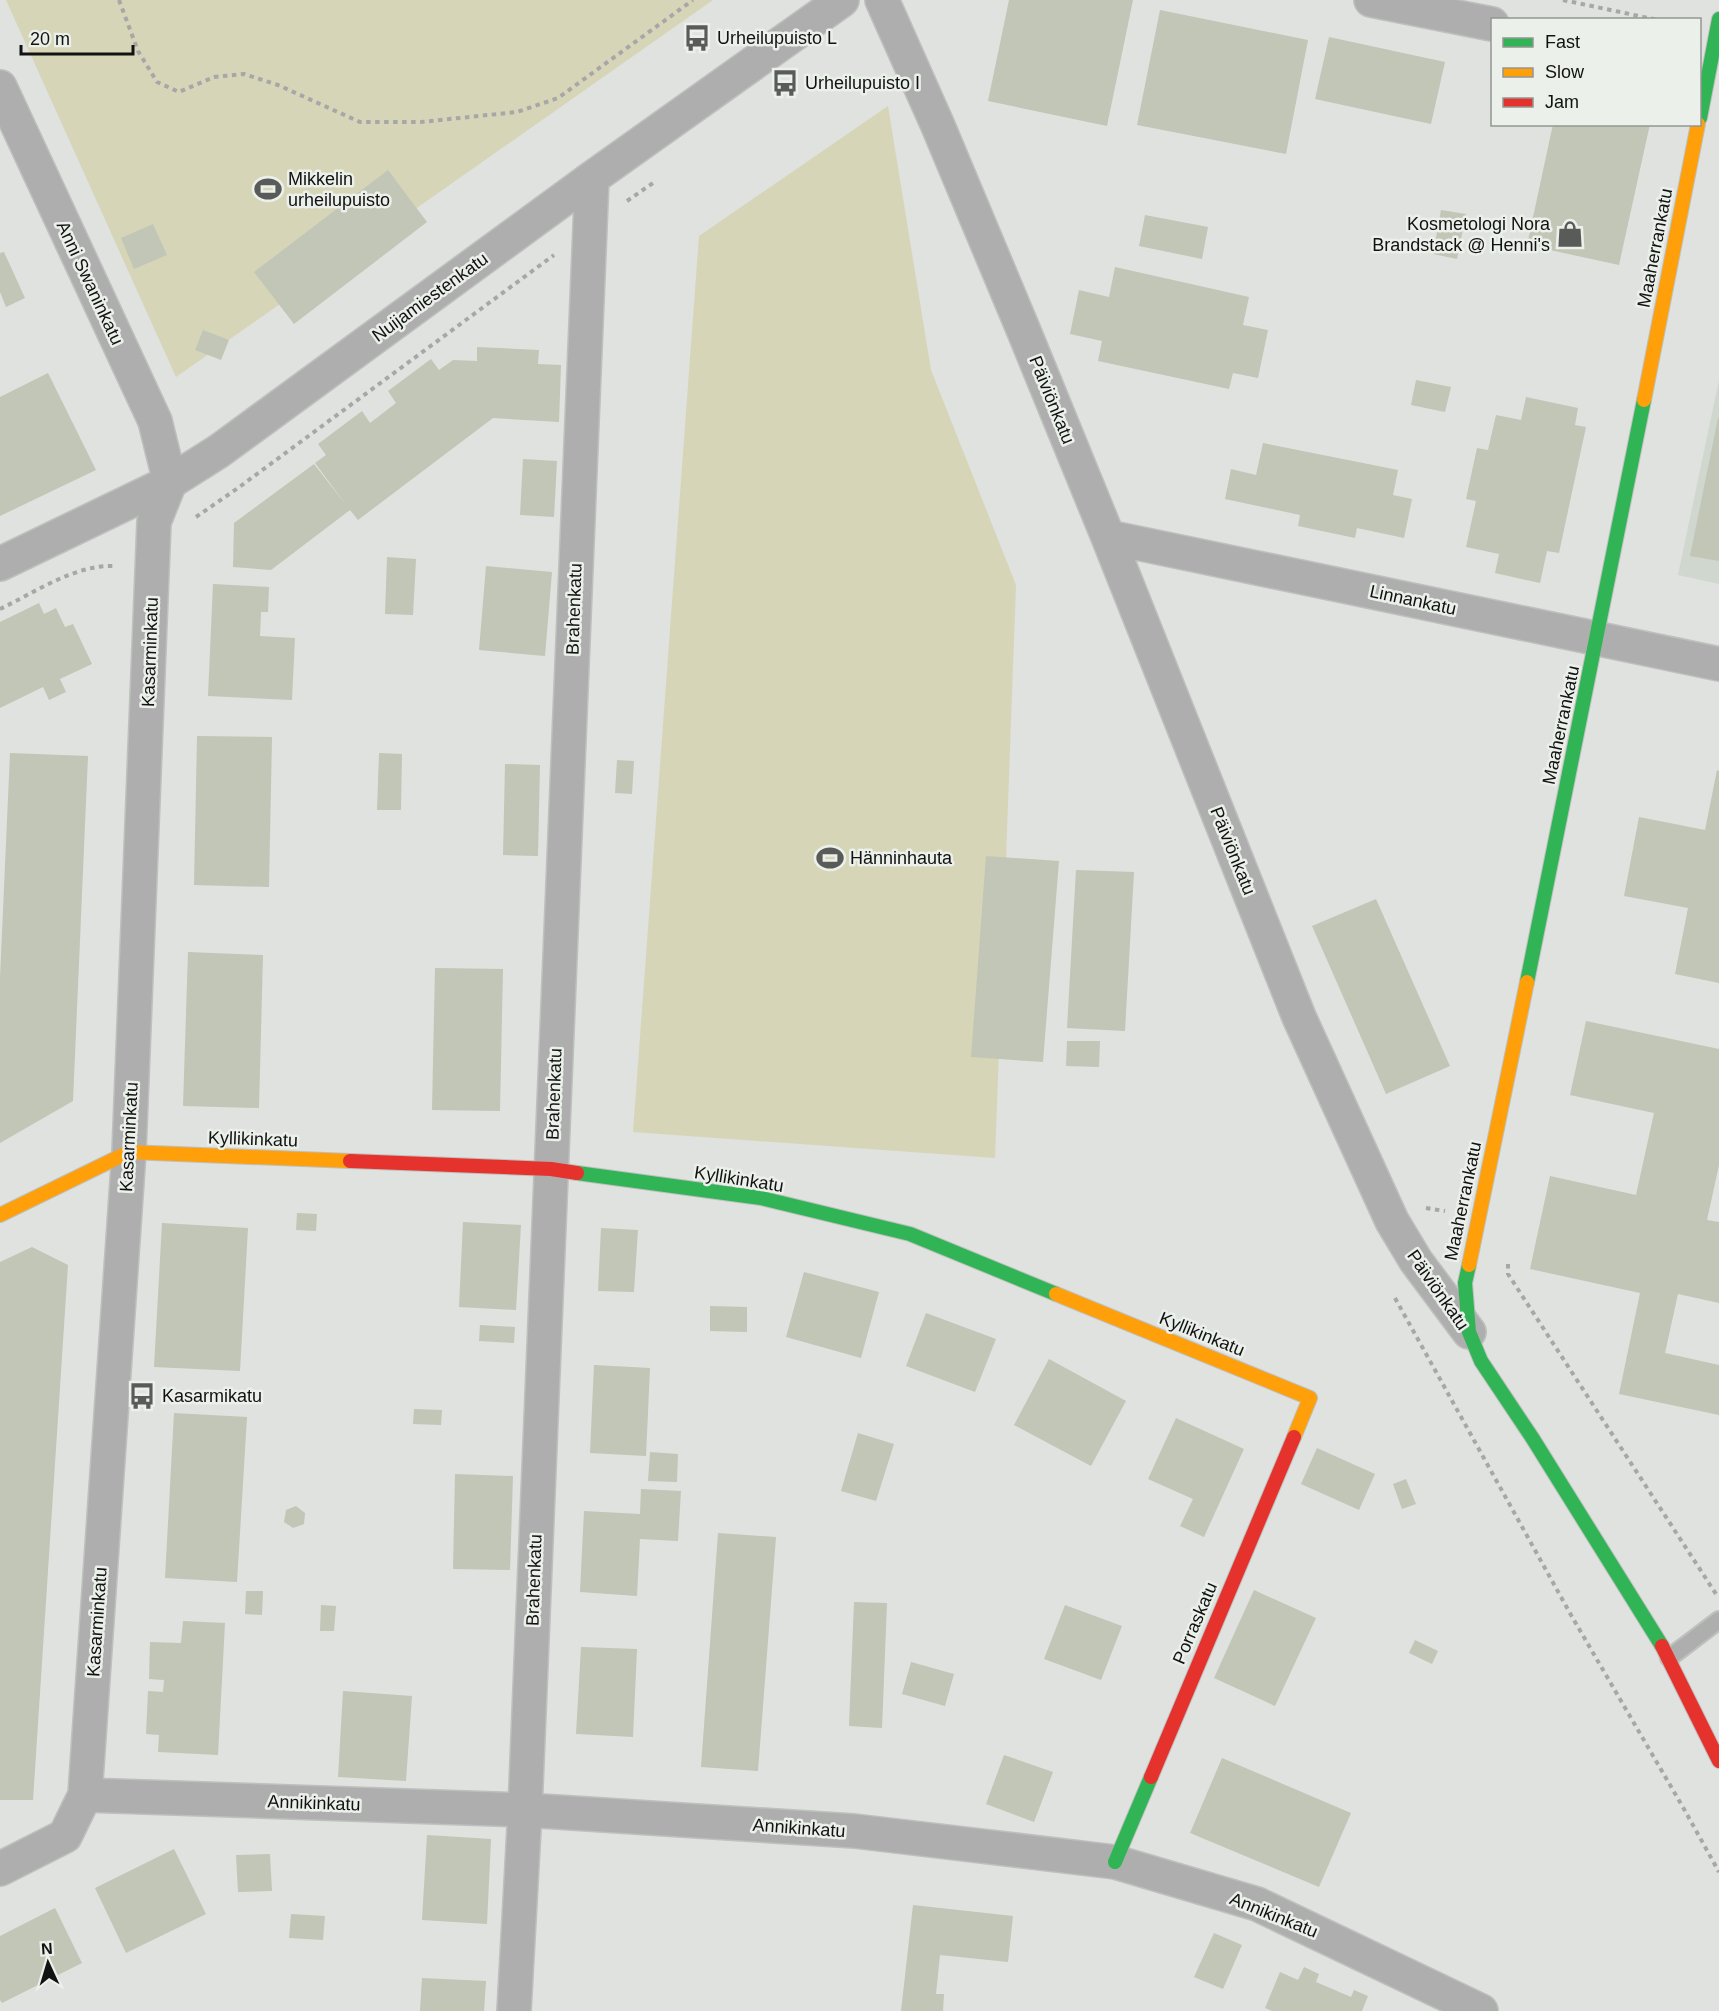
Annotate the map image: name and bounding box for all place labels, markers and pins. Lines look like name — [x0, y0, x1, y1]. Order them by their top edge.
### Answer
bus stop icon: Urheilupuisto L — [682, 23, 712, 53]
place label: Urheilupuisto L — [717, 28, 837, 48]
bus stop icon: Urheilupuisto I — [770, 68, 800, 98]
place label: Urheilupuisto I — [805, 73, 920, 93]
place label: Mikkelin urheilupuisto — [288, 169, 390, 210]
sports icon: Mikkelin urheilupuisto — [253, 174, 283, 204]
place label: Kosmetologi Nora Brandstack @ Henni's — [1372, 214, 1551, 255]
shop icon: Kosmetologi Nora Brandstack @ Henni's — [1555, 219, 1585, 249]
sports icon: Hänninhauta — [815, 843, 845, 873]
place label: Hänninhauta — [850, 848, 953, 868]
bus stop icon: Kasarmikatu — [127, 1381, 157, 1411]
place label: Kasarmikatu — [162, 1386, 262, 1406]

